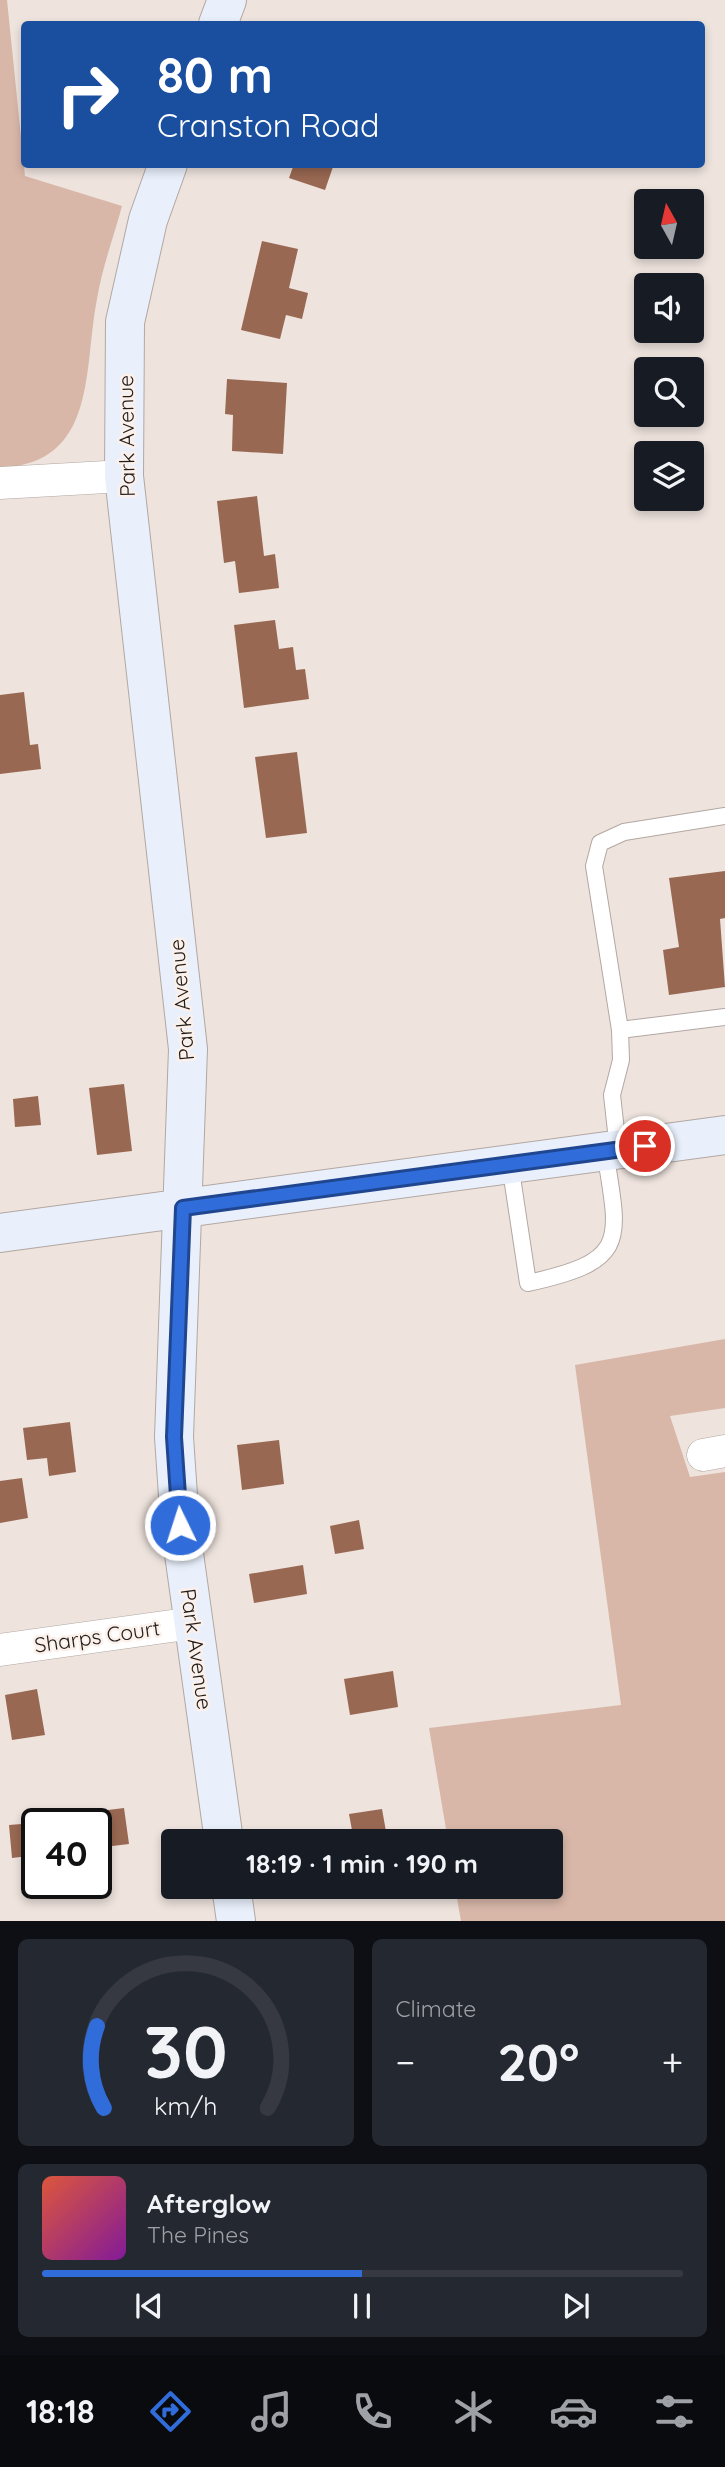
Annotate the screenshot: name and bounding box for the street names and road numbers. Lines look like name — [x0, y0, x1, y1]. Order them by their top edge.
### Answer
street label: Park Avenue — [112, 375, 140, 497]
street label: Park Avenue — [163, 938, 199, 1062]
street label: Park Avenue — [176, 1587, 218, 1711]
street label: Sharps Court — [33, 1614, 161, 1658]

